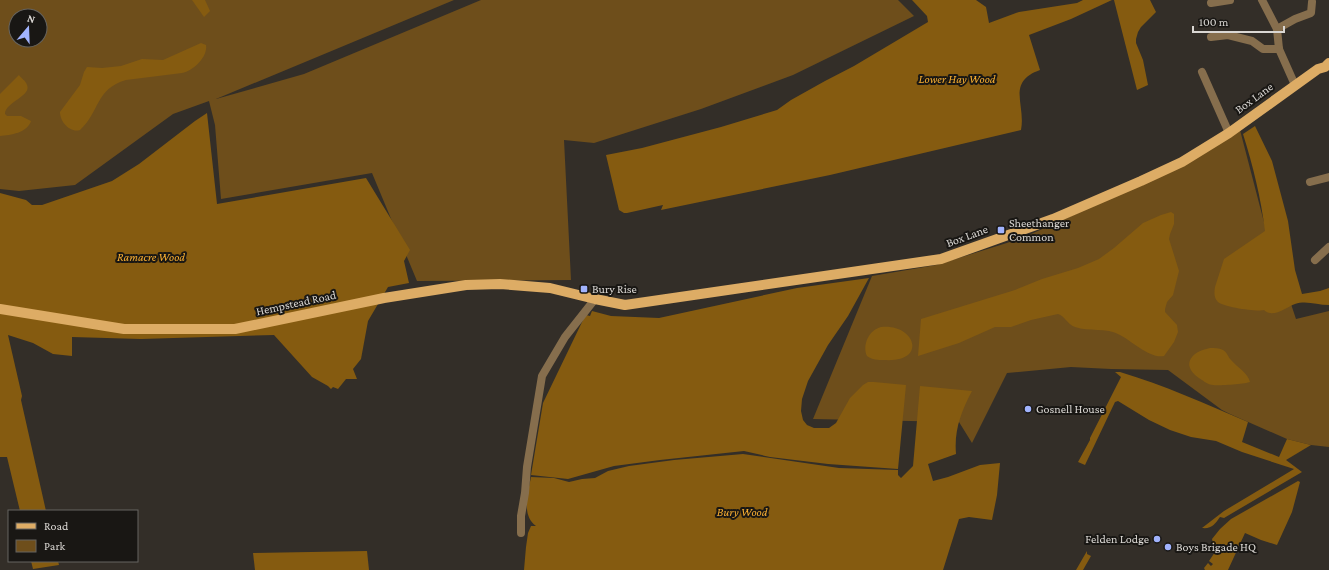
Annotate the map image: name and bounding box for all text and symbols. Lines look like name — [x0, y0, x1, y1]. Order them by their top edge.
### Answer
north arrow — [8, 8, 48, 48]
scale bar — [1193, 8, 1284, 34]
text: N — [26, 12, 37, 26]
text: 100 m — [1199, 15, 1229, 29]
park label: Lower Hay Wood — [919, 72, 996, 86]
street label: Box Lane — [1232, 80, 1276, 116]
place label: Sheethanger Common — [1009, 216, 1070, 244]
street label: Box Lane — [944, 222, 990, 250]
marker: Sheethanger Common — [996, 225, 1006, 235]
park label: Ramacre Wood — [117, 250, 185, 264]
place label: Bury Rise — [592, 282, 637, 296]
marker: Bury Rise — [579, 284, 589, 294]
street label: Hempstead Road — [255, 288, 338, 318]
place label: Gosnell House — [1036, 402, 1105, 416]
marker: Gosnell House — [1023, 404, 1033, 414]
park label: Bury Wood — [717, 505, 768, 519]
legend — [8, 510, 138, 562]
text: Road — [44, 519, 69, 533]
place label: Felden Lodge — [1085, 532, 1149, 546]
marker: Felden Lodge — [1152, 534, 1162, 544]
text: Park — [44, 539, 66, 553]
place label: Boys Brigade HQ — [1176, 540, 1257, 554]
marker: Boys Brigade HQ — [1163, 542, 1173, 552]

